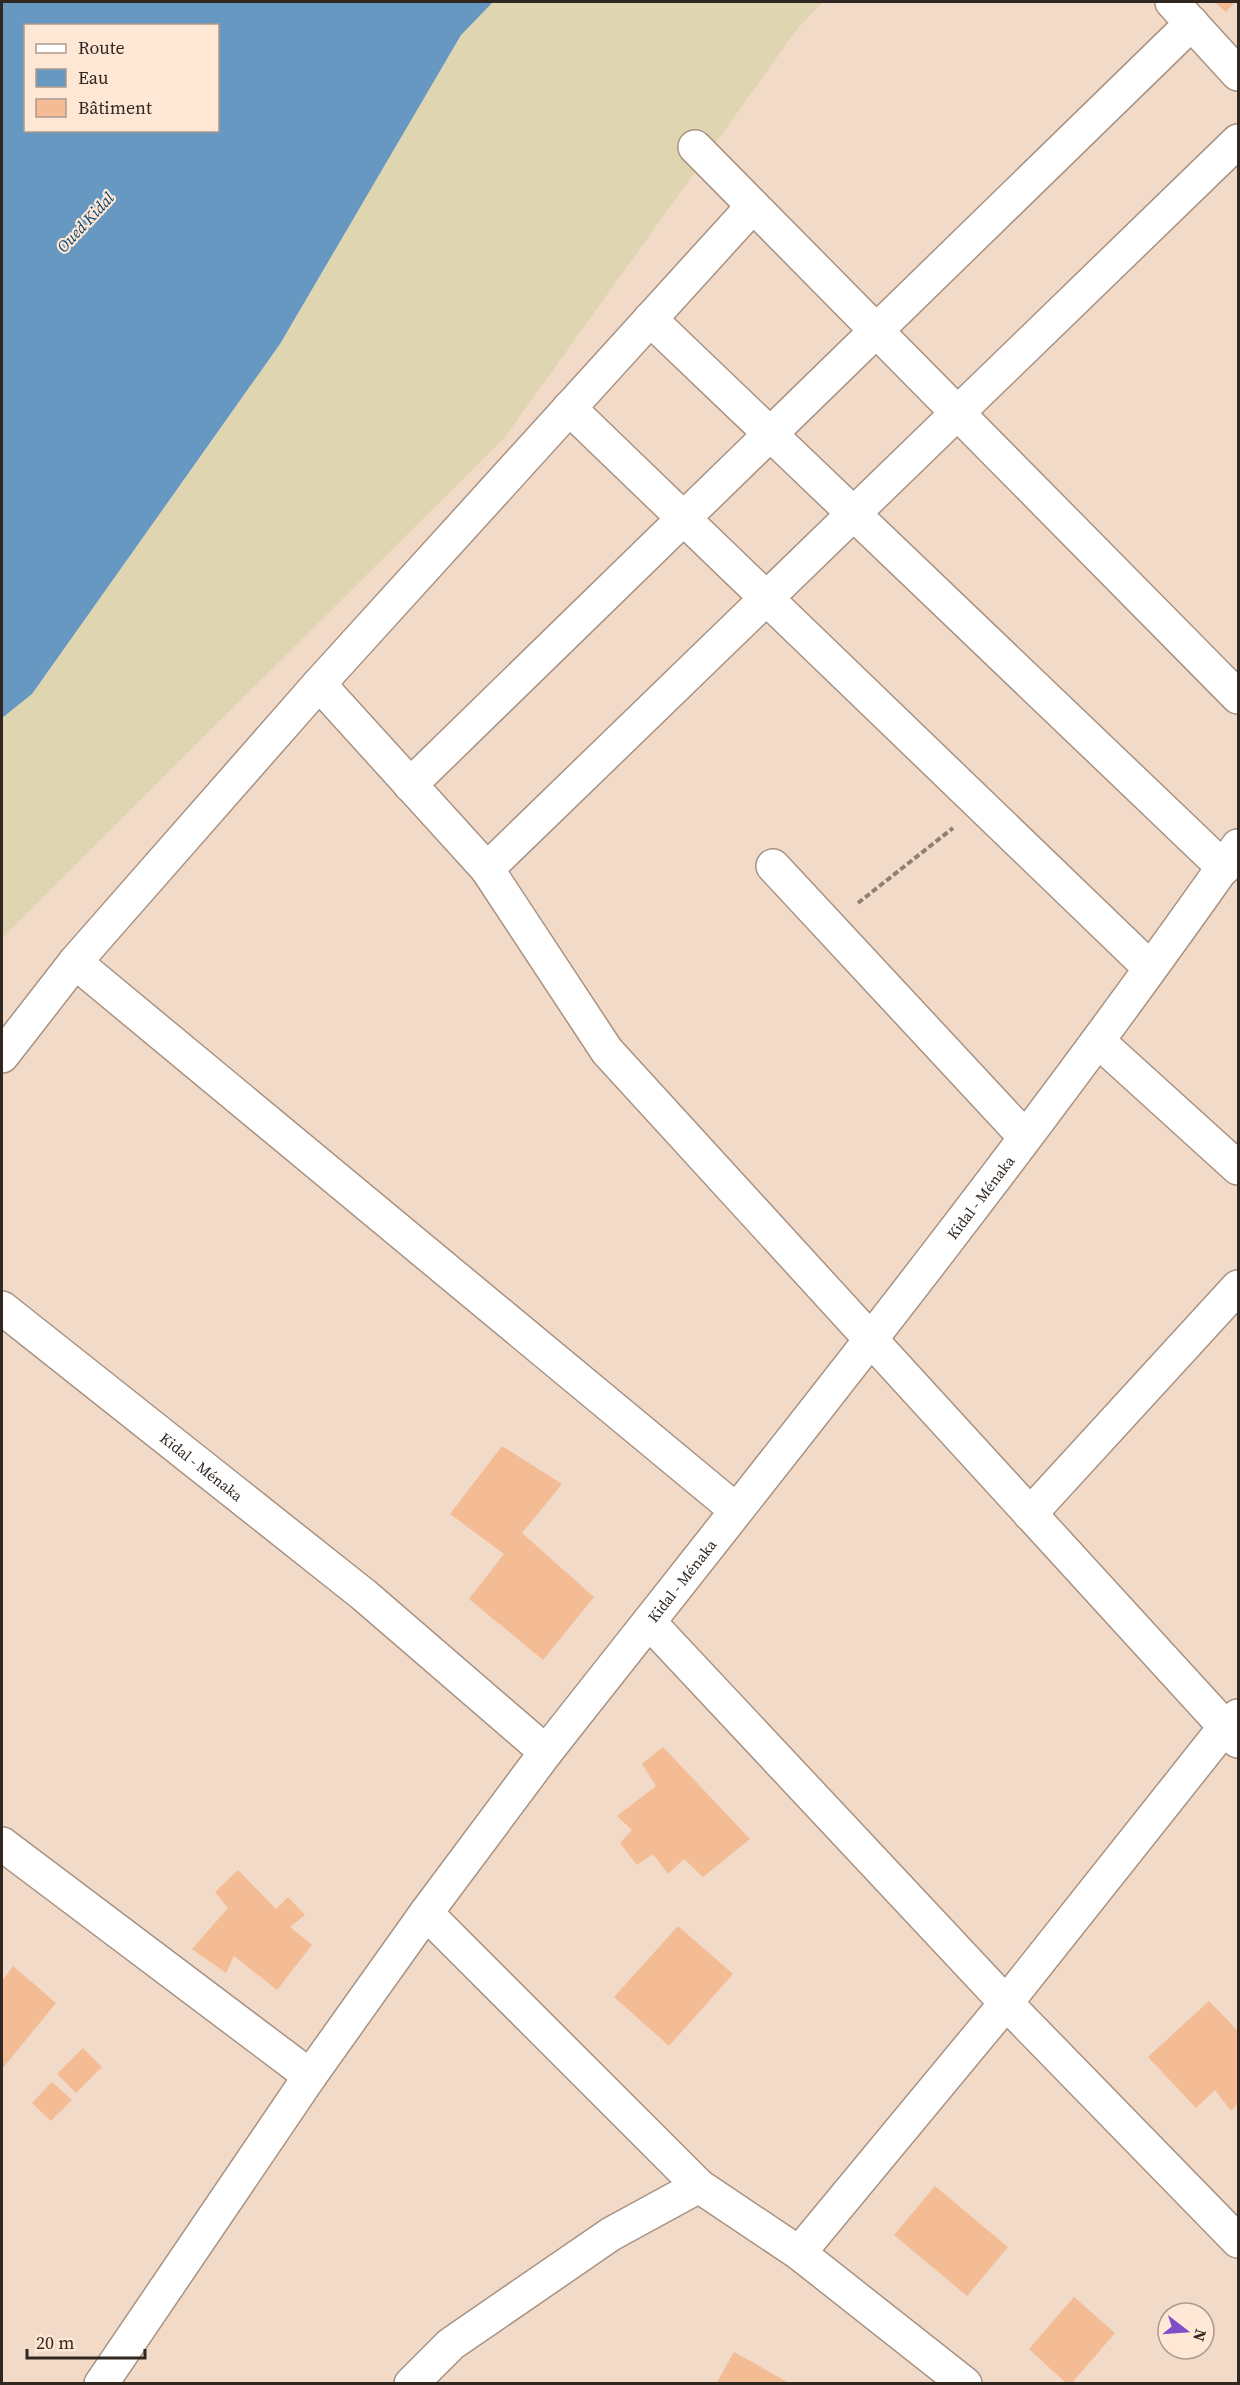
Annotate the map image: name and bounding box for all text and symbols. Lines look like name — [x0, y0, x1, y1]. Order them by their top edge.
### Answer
legend — [24, 24, 219, 132]
text: Route — [78, 35, 125, 60]
text: Eau — [78, 65, 109, 90]
text: Bâtiment — [78, 95, 152, 120]
water label: Oued Kidal — [51, 187, 119, 257]
street label: Kidal - Ménaka — [942, 1151, 1019, 1243]
street label: Kidal - Ménaka — [156, 1427, 248, 1506]
street label: Kidal - Ménaka — [642, 1534, 721, 1626]
north arrow — [1156, 2301, 1216, 2361]
scale bar — [27, 2322, 146, 2360]
text: N — [1188, 2327, 1213, 2345]
text: 20 m — [36, 2330, 74, 2355]

